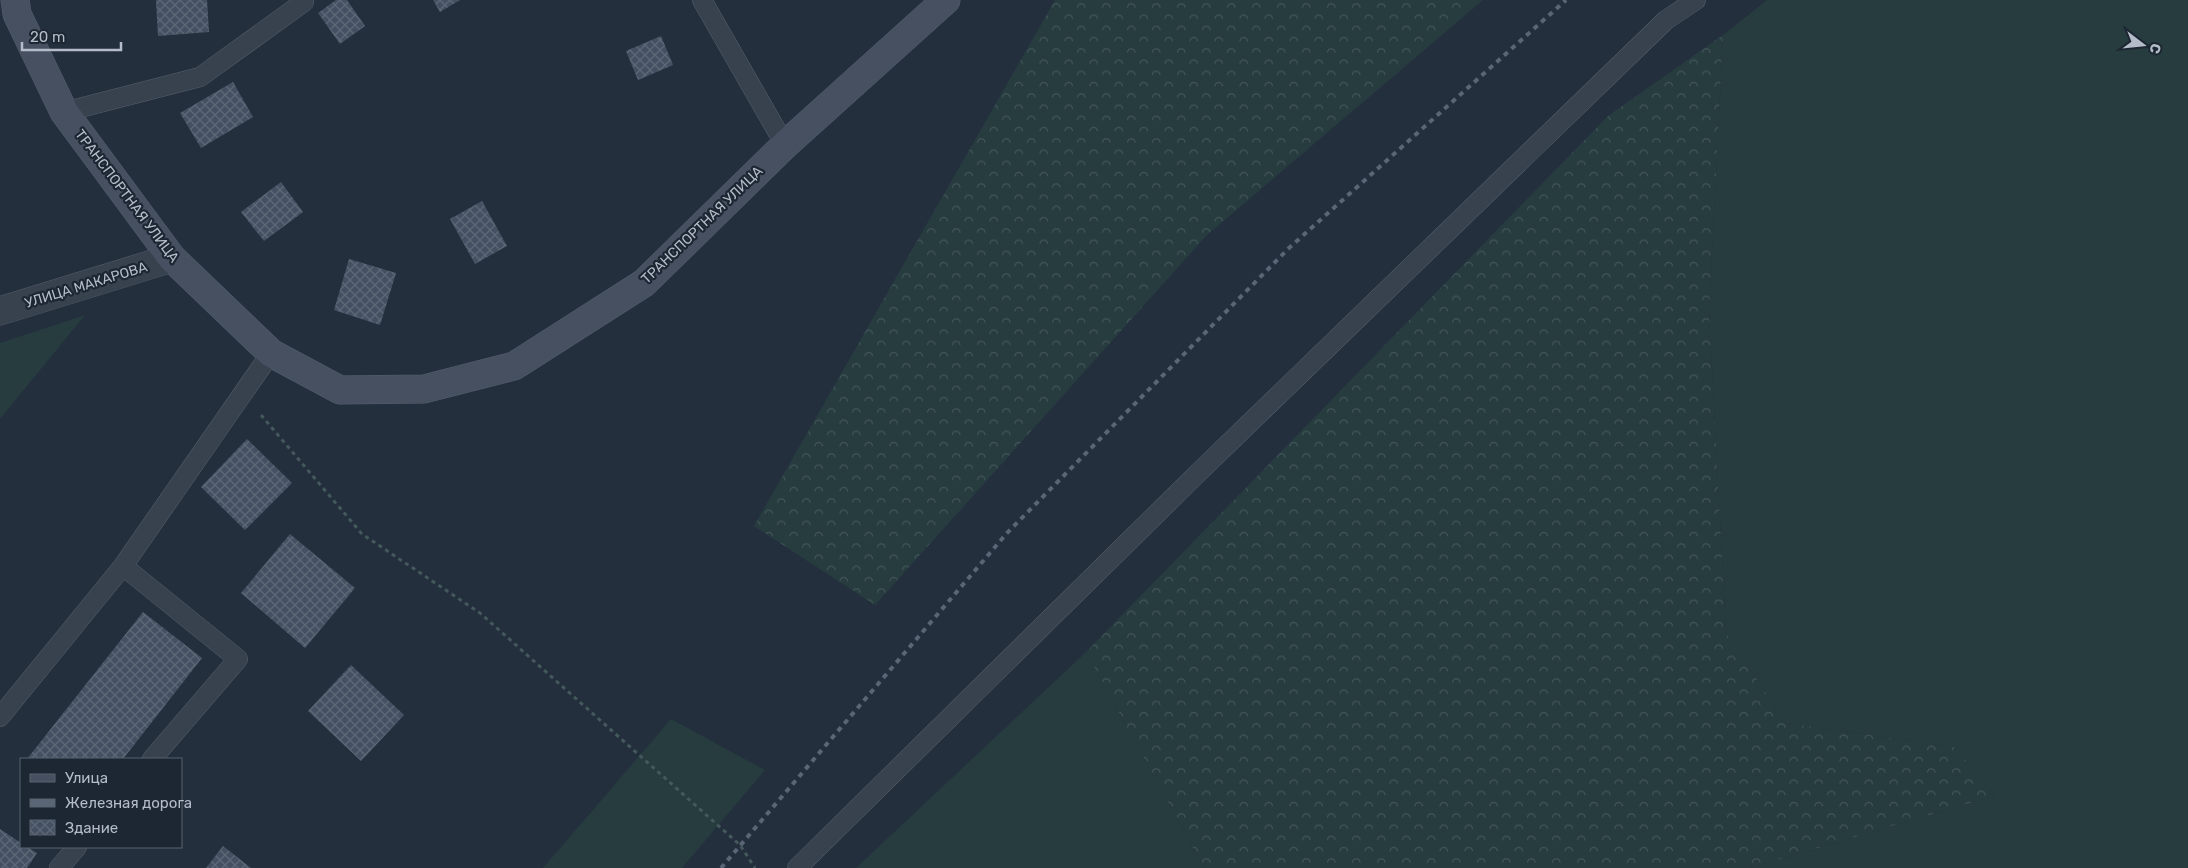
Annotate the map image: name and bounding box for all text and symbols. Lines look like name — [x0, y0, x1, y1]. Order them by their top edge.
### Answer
scale bar — [22, 20, 121, 52]
north arrow — [2118, 20, 2168, 70]
text: 20 m — [30, 28, 65, 46]
text: С — [2145, 41, 2165, 56]
street label: ТРАНСПОРТНАЯ УЛИЦА — [71, 126, 183, 266]
street label: ТРАНСПОРТНАЯ УЛИЦА — [638, 162, 767, 287]
street label: УЛИЦА МАКАРОВА — [23, 258, 150, 312]
legend — [20, 758, 182, 848]
text: Улица — [65, 769, 108, 787]
text: Железная дорога — [65, 794, 192, 812]
text: Здание — [65, 819, 118, 837]

